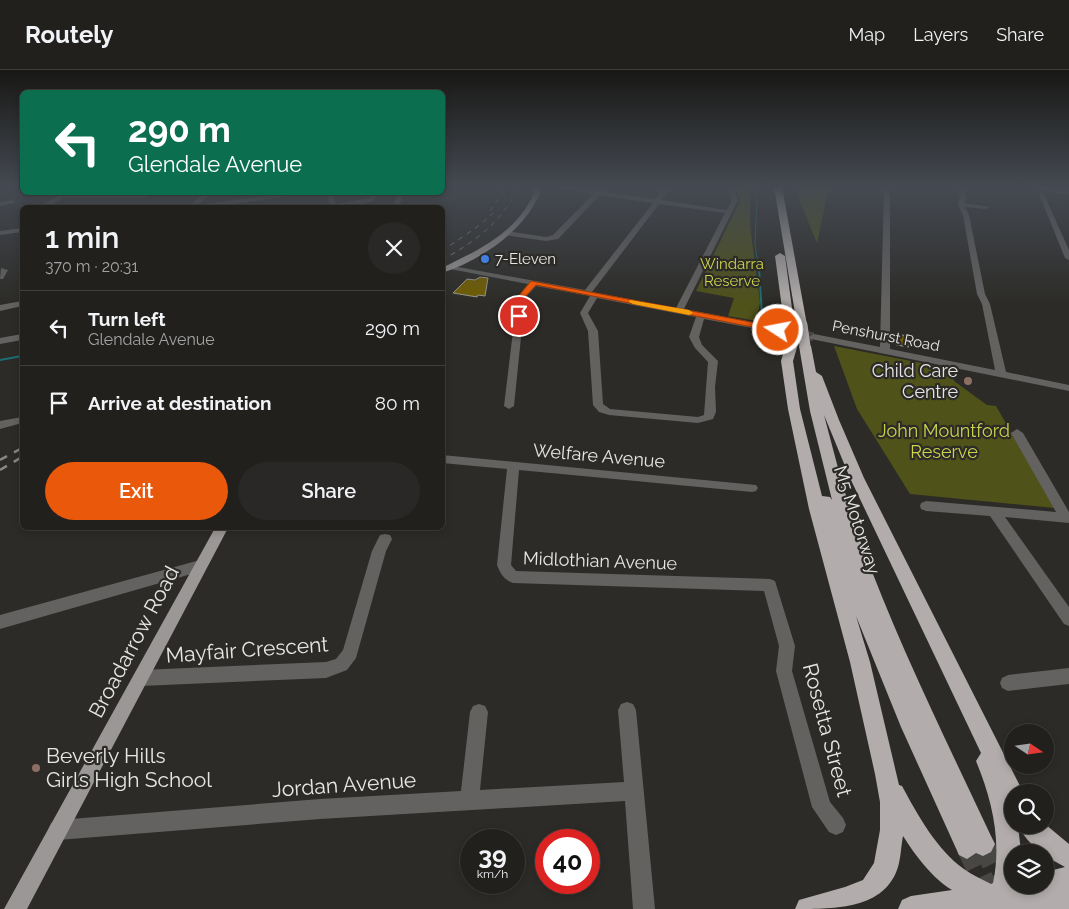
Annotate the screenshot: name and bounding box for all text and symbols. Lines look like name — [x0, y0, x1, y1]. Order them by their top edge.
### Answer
text: Routely — [25, 20, 114, 49]
text: Map — [849, 24, 885, 45]
text: Layers — [913, 24, 968, 45]
text: Share — [996, 24, 1044, 45]
text: 290 m — [128, 109, 231, 150]
icon: left — [45, 110, 110, 175]
text: Glendale Avenue — [128, 151, 302, 177]
text: 1 min — [45, 220, 120, 255]
button: close — [368, 222, 420, 274]
place label: 7-Eleven — [495, 250, 556, 268]
marker: 7-Eleven — [479, 253, 491, 265]
park label: Windarra Reserve — [700, 255, 764, 290]
text: 370 m · 20:31 — [45, 257, 138, 276]
pin — [498, 295, 540, 337]
icon: arrive — [505, 302, 533, 330]
position arrow — [751, 303, 803, 355]
text: Turn left — [88, 308, 165, 330]
icon: left — [45, 314, 73, 342]
text: 290 m — [365, 317, 420, 339]
street label: Penshurst Road — [831, 317, 941, 355]
text: Glendale Avenue — [88, 330, 215, 349]
place label: Child Care Centre — [872, 360, 958, 402]
marker: Child Care Centre — [962, 375, 974, 387]
icon: arrive — [45, 389, 73, 417]
text: Arrive at destination — [88, 392, 272, 414]
text: 80 m — [375, 392, 420, 414]
park label: John Mountford Reserve — [878, 420, 1010, 462]
street label: Welfare Avenue — [532, 439, 666, 472]
button: Exit — [45, 462, 228, 520]
button: Share — [238, 462, 420, 520]
street label: M5 Motorway — [830, 463, 885, 577]
street label: Midlothian Avenue — [523, 547, 678, 574]
street label: Broadarrow Road — [83, 562, 184, 722]
street label: Mayfair Crescent — [165, 631, 329, 668]
street label: Rosetta Street — [798, 660, 857, 799]
north arrow — [1004, 724, 1054, 774]
map controls — [1004, 724, 1054, 894]
place label: Beverly Hills Girls High School — [46, 743, 212, 792]
marker: Beverly Hills Girls High School — [30, 762, 42, 774]
street label: Jordan Avenue — [271, 767, 417, 802]
button: search — [1004, 784, 1054, 834]
speed limit sign: 40 — [535, 829, 600, 894]
text: 39 — [478, 840, 507, 870]
button: layers — [1004, 844, 1054, 894]
text: km/h — [477, 867, 508, 881]

